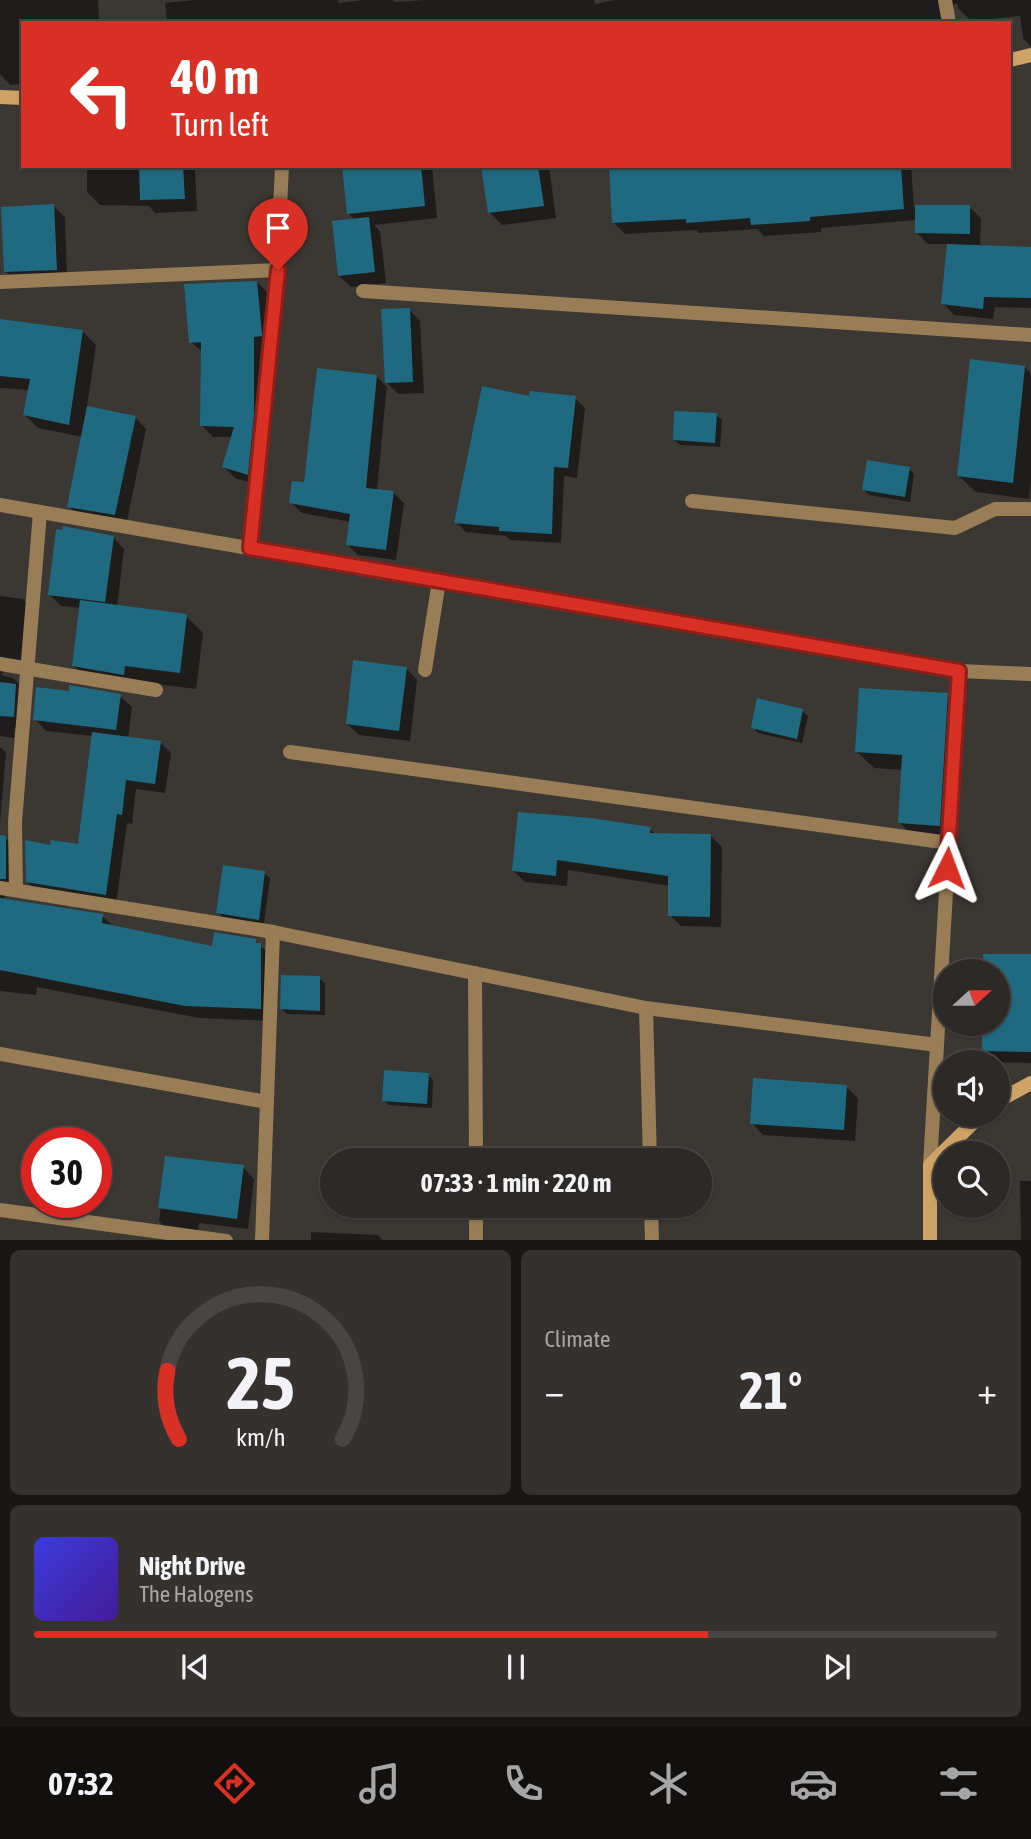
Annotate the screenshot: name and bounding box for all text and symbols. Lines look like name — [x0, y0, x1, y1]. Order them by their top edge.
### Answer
text: 40 m — [171, 48, 259, 104]
icon: left — [56, 49, 147, 140]
text: Turn left — [171, 106, 269, 143]
pin — [248, 198, 308, 270]
icon: arrive — [259, 209, 297, 247]
position arrow — [910, 831, 984, 905]
north arrow — [933, 959, 1010, 1036]
map controls — [933, 959, 1010, 1218]
button: sound — [933, 1050, 1010, 1127]
speed limit sign: 30 — [21, 1127, 112, 1218]
button: search — [933, 1141, 1010, 1218]
text: 07:33 · 1 min · 220 m — [421, 1168, 611, 1198]
text: Climate — [545, 1326, 610, 1352]
text: 25 — [226, 1341, 294, 1424]
text: 21° — [739, 1360, 802, 1420]
text: − — [545, 1369, 564, 1412]
text: + — [977, 1369, 997, 1412]
text: km/h — [235, 1422, 285, 1450]
text: Night Drive — [139, 1551, 246, 1581]
text: The Halogens — [139, 1581, 253, 1607]
icon: previous — [176, 1648, 214, 1686]
icon: pause — [497, 1648, 535, 1686]
icon: next — [818, 1648, 856, 1686]
icon: directions — [210, 1759, 259, 1808]
icon: music — [355, 1759, 404, 1808]
icon: phone — [499, 1759, 548, 1808]
icon: climate — [644, 1759, 693, 1808]
icon: car — [789, 1759, 838, 1808]
icon: filters — [934, 1759, 983, 1808]
text: 07:32 — [48, 1765, 114, 1802]

